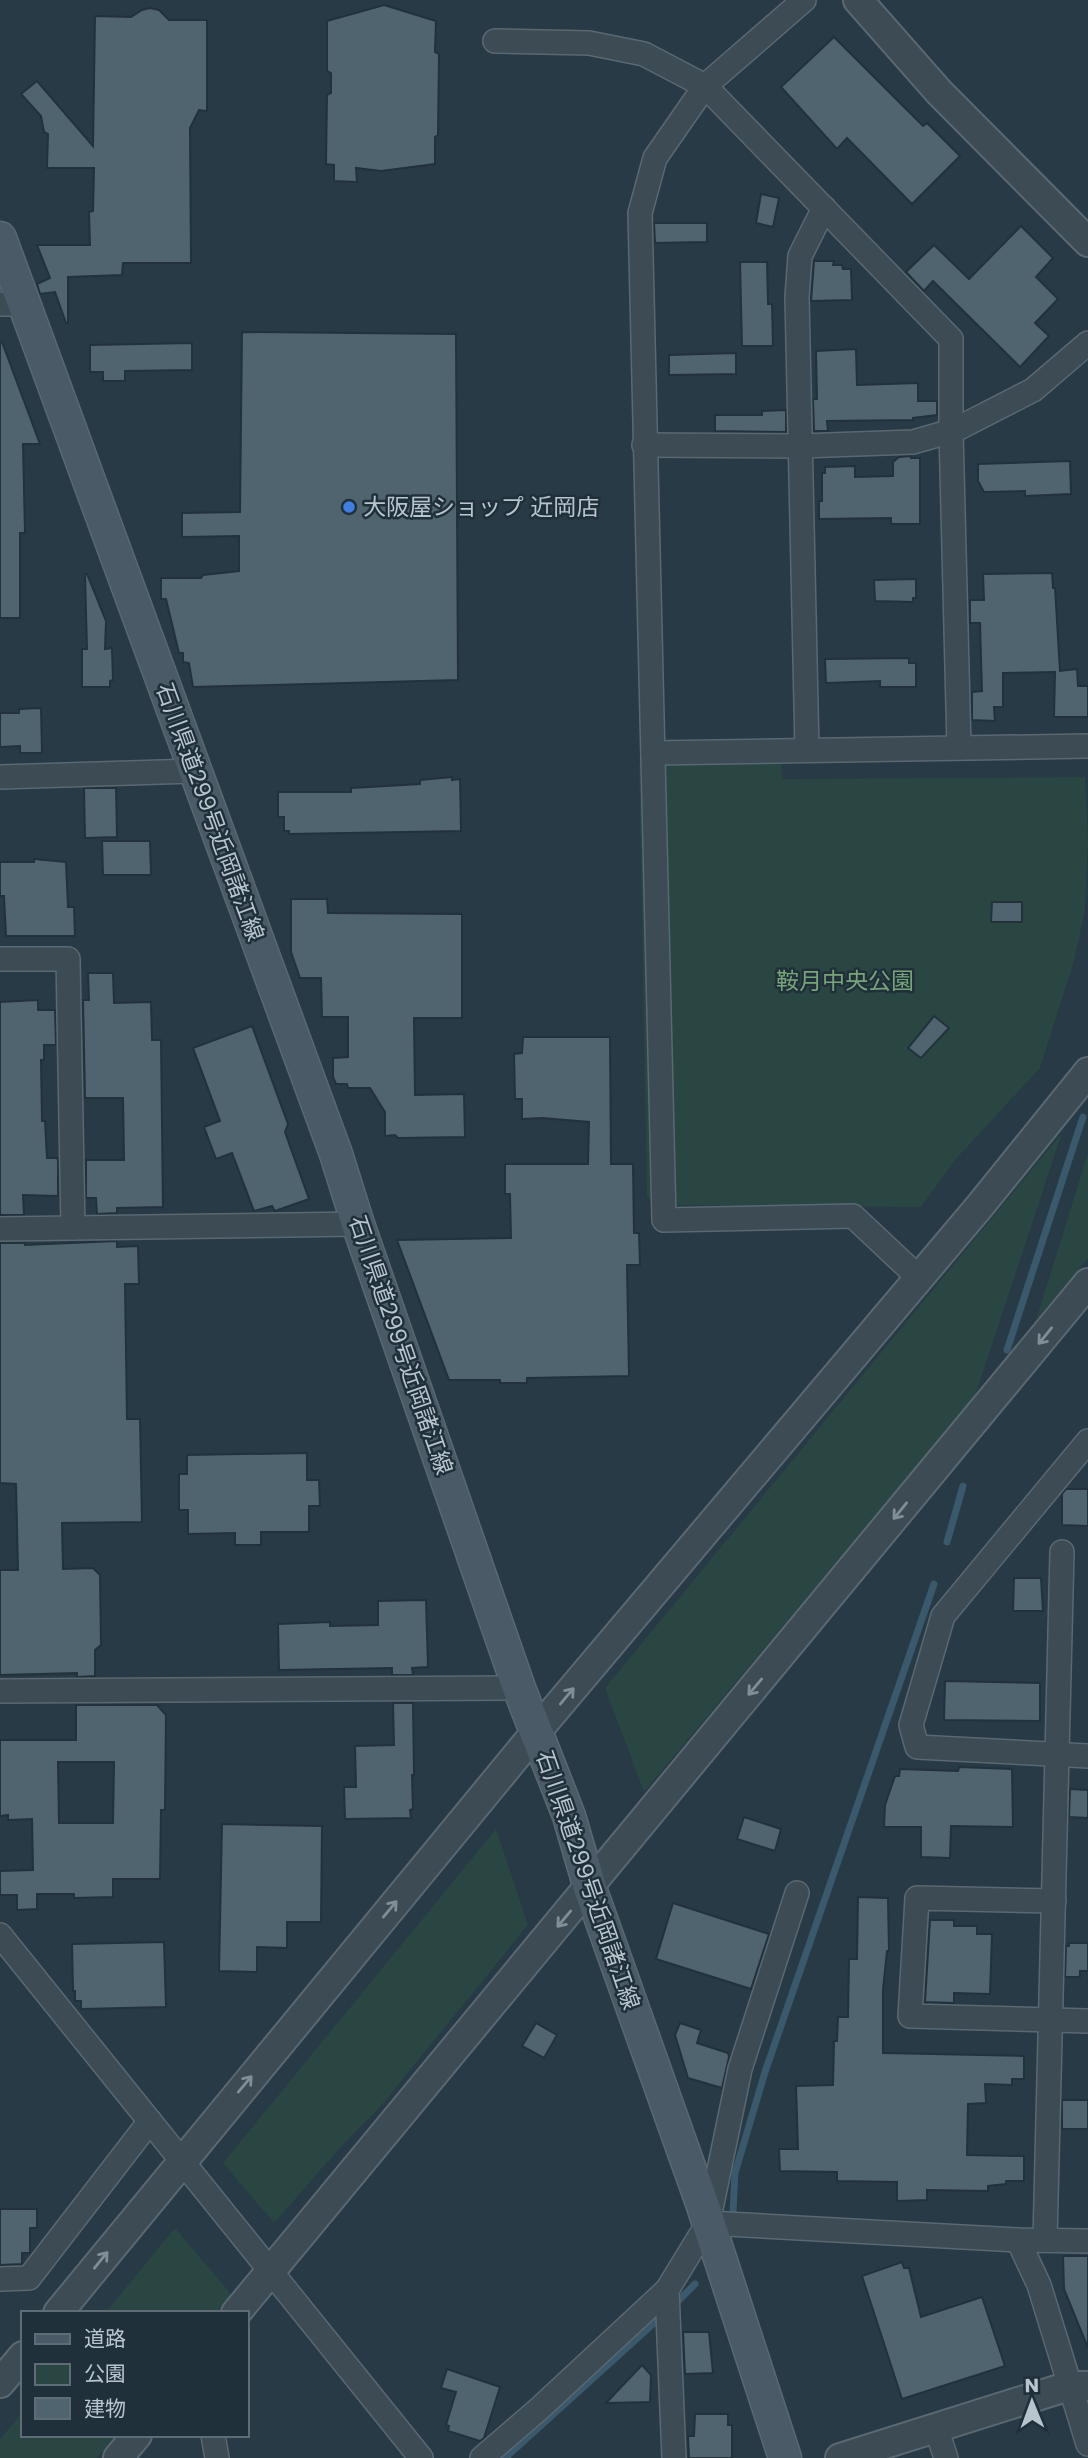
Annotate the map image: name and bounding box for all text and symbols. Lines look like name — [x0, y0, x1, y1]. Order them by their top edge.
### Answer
place label: 大阪屋ショップ 近岡店 — [363, 491, 599, 523]
marker: 大阪屋ショップ 近岡店 — [341, 499, 357, 515]
street label: 石川県道299号近岡諸江線 — [148, 679, 272, 945]
park label: 鞍月中央公園 — [776, 965, 914, 997]
street label: 石川県道299号近岡諸江線 — [342, 1211, 460, 1479]
one-way arrow — [1037, 1326, 1052, 1344]
one-way arrow — [892, 1502, 908, 1520]
one-way arrow — [748, 1677, 763, 1695]
one-way arrow — [559, 1687, 575, 1705]
street label: 石川県道299号近岡諸江線 — [529, 1746, 647, 2014]
one-way arrow — [382, 1900, 398, 1918]
one-way arrow — [556, 1909, 572, 1927]
one-way arrow — [237, 2075, 253, 2093]
one-way arrow — [93, 2251, 108, 2269]
legend — [21, 2311, 248, 2437]
text: 道路 — [84, 2324, 126, 2353]
text: 公園 — [84, 2359, 126, 2388]
north arrow — [997, 2367, 1067, 2437]
text: N — [1024, 2372, 1039, 2399]
text: 建物 — [84, 2394, 126, 2423]

